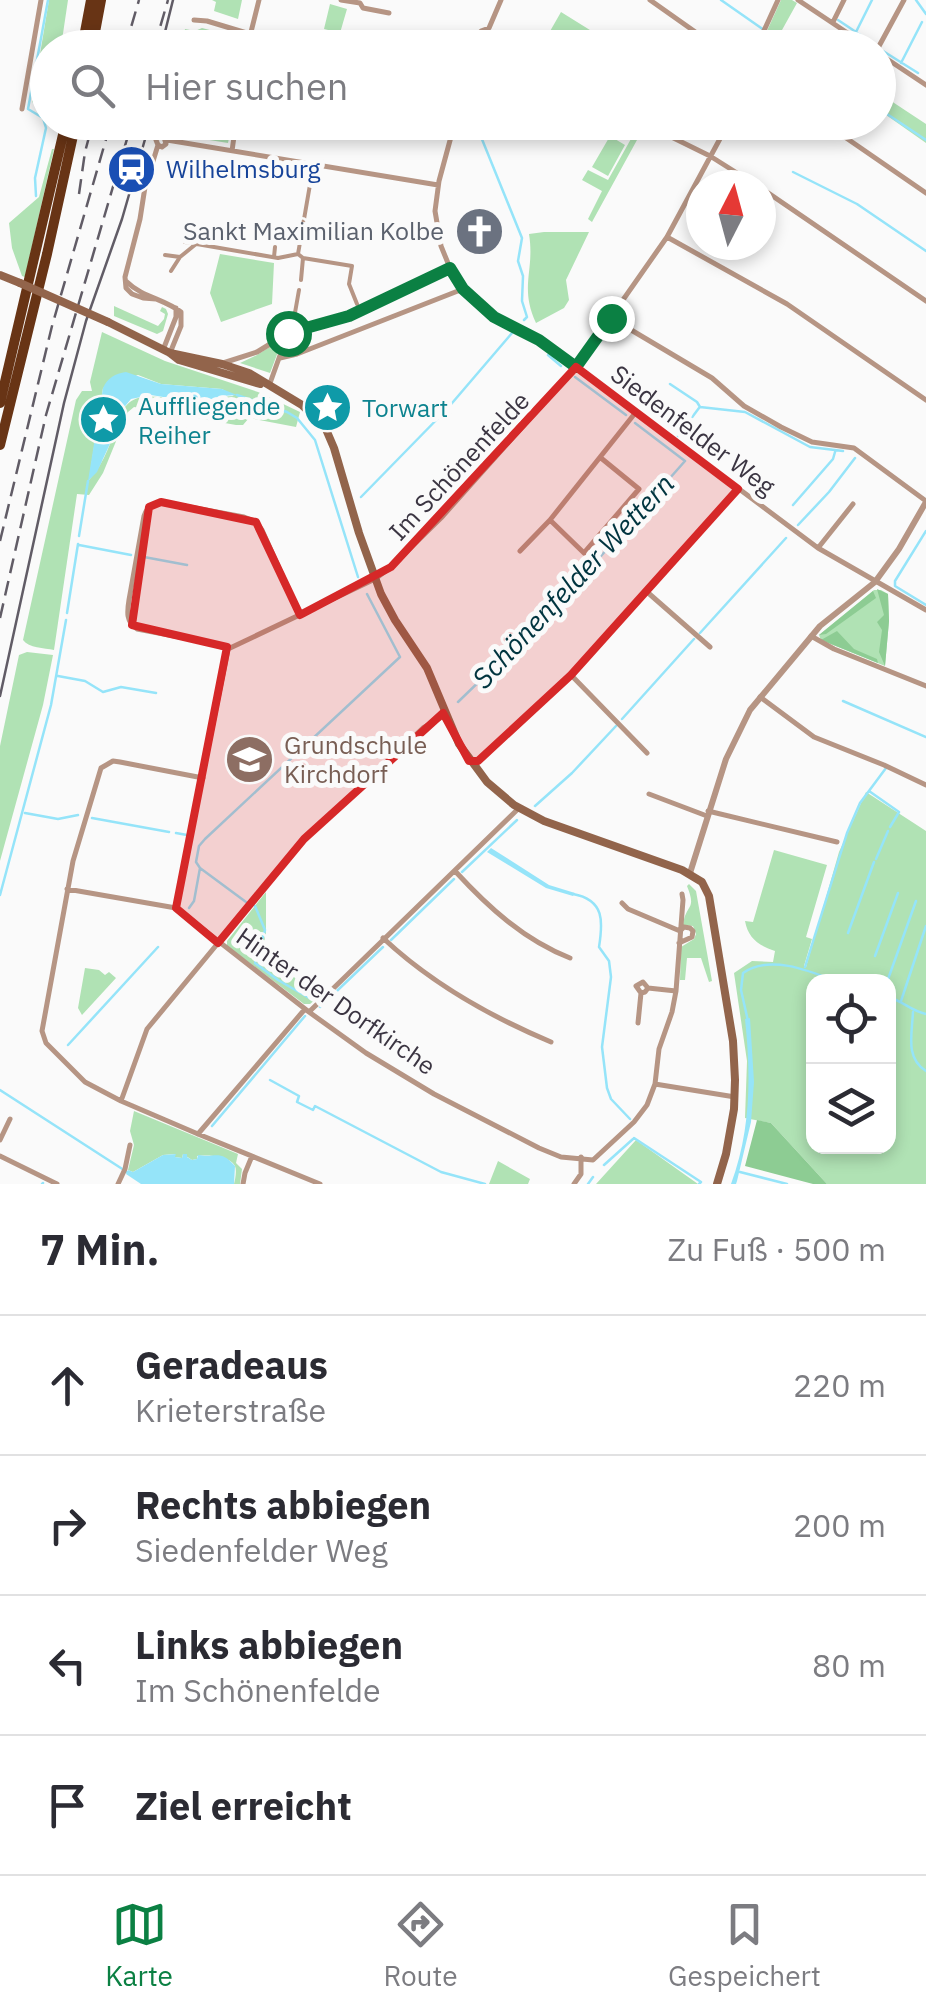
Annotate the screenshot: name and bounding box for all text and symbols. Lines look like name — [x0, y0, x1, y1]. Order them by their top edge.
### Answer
search box — [30, 30, 896, 140]
icon: search — [65, 58, 120, 113]
text: Hier suchen — [145, 61, 348, 110]
station icon: Wilhelmsburg — [105, 143, 157, 195]
place label: Wilhelmsburg — [166, 152, 321, 185]
north arrow — [686, 170, 776, 260]
church icon: Sankt Maximilian Kolbe — [453, 205, 505, 257]
place label: Sankt Maximilian Kolbe — [183, 214, 444, 247]
route end — [589, 296, 635, 342]
route start — [266, 311, 312, 357]
street label: Siedenfelder Weg — [604, 357, 782, 502]
place icon: Torwart — [301, 382, 353, 434]
street label: Im Schönenfelde — [381, 384, 536, 547]
place label: Auffliegende Reiher — [138, 389, 280, 451]
place label: Torwart — [362, 391, 448, 424]
place icon: Auffliegende Reiher — [77, 394, 129, 446]
water label: Schönenfelder Wettern — [463, 465, 682, 696]
place label: Grundschule Kirchdorf — [284, 728, 427, 790]
school or university icon: Grundschule Kirchdorf — [223, 733, 275, 785]
street label: Hinter der Dorfkirche — [230, 919, 442, 1082]
map controls — [806, 974, 896, 1154]
button: locate — [806, 974, 896, 1064]
button: layers — [806, 1064, 896, 1154]
text: 7 Min. — [40, 1222, 160, 1277]
text: Zu Fuß · 500 m — [668, 1228, 886, 1270]
text: Geradeaus — [135, 1340, 328, 1389]
icon: ahead — [40, 1358, 95, 1413]
text: 220 m — [793, 1364, 886, 1406]
text: Krieterstraße — [135, 1389, 326, 1431]
text: Rechts abbiegen — [135, 1480, 431, 1529]
icon: right — [40, 1498, 95, 1553]
text: 200 m — [793, 1504, 886, 1546]
text: Siedenfelder Weg — [135, 1529, 388, 1571]
text: Links abbiegen — [135, 1620, 403, 1669]
icon: left — [40, 1638, 95, 1693]
text: 80 m — [812, 1644, 886, 1686]
text: Im Schönenfelde — [135, 1669, 381, 1711]
icon: arrive — [40, 1778, 95, 1833]
text: Ziel erreicht — [135, 1781, 352, 1830]
tab: Karte — [105, 1897, 173, 1994]
tab: Route — [383, 1897, 458, 1994]
tab: Gespeichert — [668, 1897, 821, 1994]

